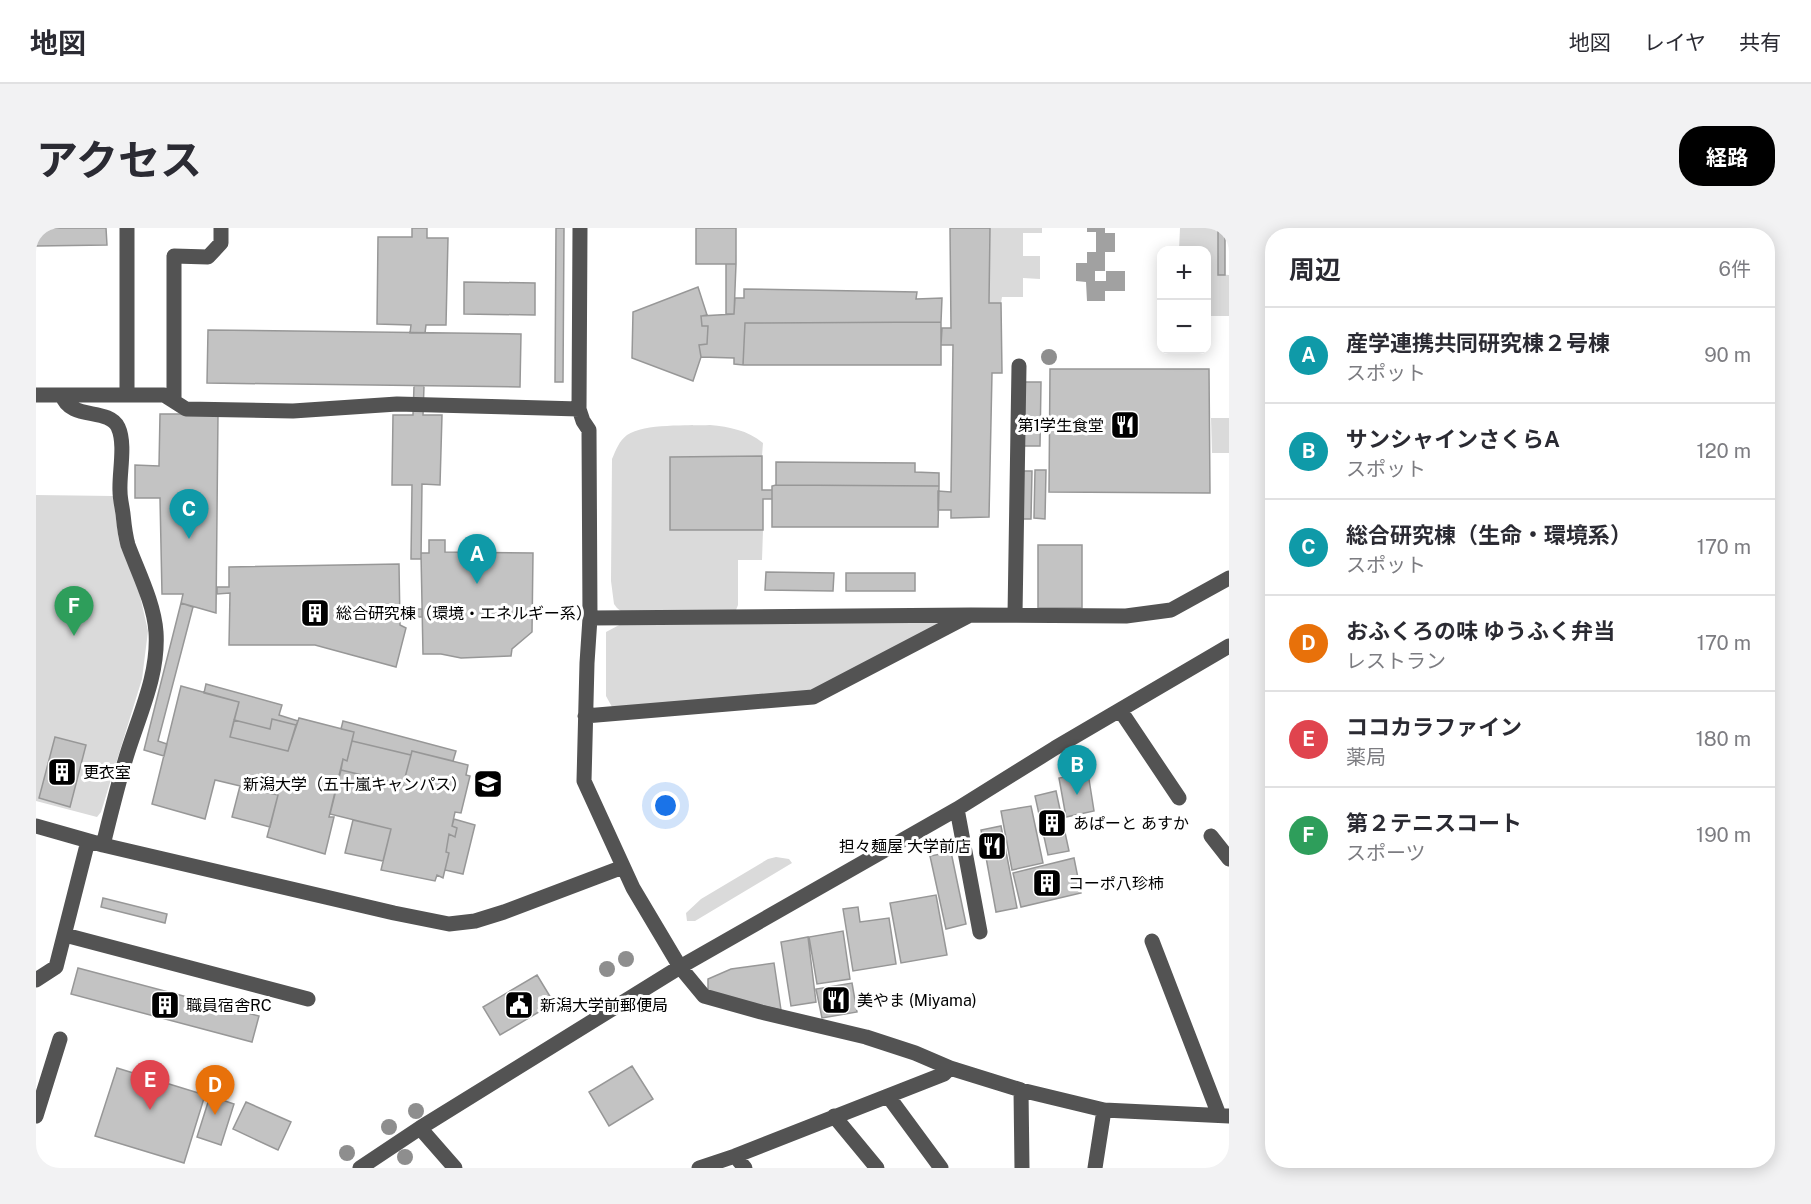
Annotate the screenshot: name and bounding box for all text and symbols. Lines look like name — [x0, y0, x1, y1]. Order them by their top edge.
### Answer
text: 地図 — [30, 26, 86, 59]
text: 地図 — [1569, 30, 1611, 55]
text: レイヤ — [1644, 30, 1706, 55]
text: 共有 — [1739, 30, 1781, 55]
button: 経路 — [1679, 126, 1775, 186]
text: アクセス — [36, 135, 202, 184]
map controls — [1157, 246, 1211, 354]
button: + — [1157, 246, 1211, 300]
text: 周辺 — [1289, 254, 1341, 285]
text: 6件 — [1719, 257, 1751, 281]
button: − — [1157, 300, 1211, 354]
text: 産学連携共同研究棟２号棟 — [1346, 330, 1610, 356]
text: A — [1301, 343, 1316, 367]
text: 90 m — [1704, 343, 1751, 367]
text: スポット — [1346, 361, 1426, 385]
restaurant icon: 第1学生食堂 — [1109, 409, 1141, 441]
place label: 第1学生食堂 — [1017, 416, 1104, 435]
text: サンシャインさくらA — [1346, 426, 1560, 452]
text: B — [1302, 439, 1315, 463]
text: 120 m — [1697, 439, 1751, 463]
text: スポット — [1346, 457, 1426, 481]
pin: C — [170, 490, 208, 539]
text: 総合研究棟（生命・環境系） — [1346, 522, 1632, 548]
pin: A — [458, 534, 496, 584]
text: C — [1301, 535, 1316, 559]
text: 170 m — [1697, 535, 1751, 559]
text: スポット — [1346, 553, 1426, 577]
pin: F — [54, 586, 93, 636]
building icon: 総合研究棟（環境・エネルギー系） — [299, 597, 331, 629]
place label: 総合研究棟（環境・エネルギー系） — [336, 604, 592, 623]
text: おふくろの味 ゆうふく弁当 — [1346, 618, 1615, 644]
text: D — [1301, 631, 1316, 655]
text: 170 m — [1697, 631, 1751, 655]
text: レストラン — [1346, 649, 1446, 673]
text: ココカラファイン — [1346, 714, 1522, 740]
text: E — [1302, 727, 1315, 751]
text: 180 m — [1696, 727, 1751, 751]
text: 薬局 — [1346, 745, 1386, 769]
pin: B — [1058, 746, 1096, 795]
building icon: 更衣室 — [46, 756, 78, 788]
place label: 更衣室 — [83, 763, 131, 782]
school or university icon: 新潟大学（五十嵐キャンパス） — [472, 768, 504, 800]
place label: 新潟大学（五十嵐キャンパス） — [243, 775, 467, 794]
your location — [651, 791, 680, 820]
building icon: あぱーと あすか — [1036, 807, 1068, 839]
text: 第２テニスコート — [1346, 810, 1522, 836]
place label: あぱーと あすか — [1073, 814, 1189, 833]
text: F — [1302, 823, 1315, 847]
text: 190 m — [1696, 823, 1751, 847]
restaurant icon: 担々麺屋 大学前店 — [976, 830, 1008, 862]
place label: 担々麺屋 大学前店 — [839, 837, 971, 856]
text: スポーツ — [1346, 841, 1426, 865]
building icon: コーポ八珍柿 — [1031, 867, 1063, 899]
place label: コーポ八珍柿 — [1068, 874, 1164, 893]
restaurant icon: 美やま (Miyama) — [820, 984, 852, 1016]
building icon: 職員宿舎RC — [149, 989, 181, 1021]
public building icon: 新潟大学前郵便局 — [503, 989, 535, 1021]
place label: 美やま (Miyama) — [857, 991, 977, 1010]
place label: 職員宿舎RC — [186, 996, 272, 1015]
place label: 新潟大学前郵便局 — [540, 996, 668, 1015]
pin: E — [130, 1060, 170, 1110]
pin: D — [196, 1066, 234, 1115]

